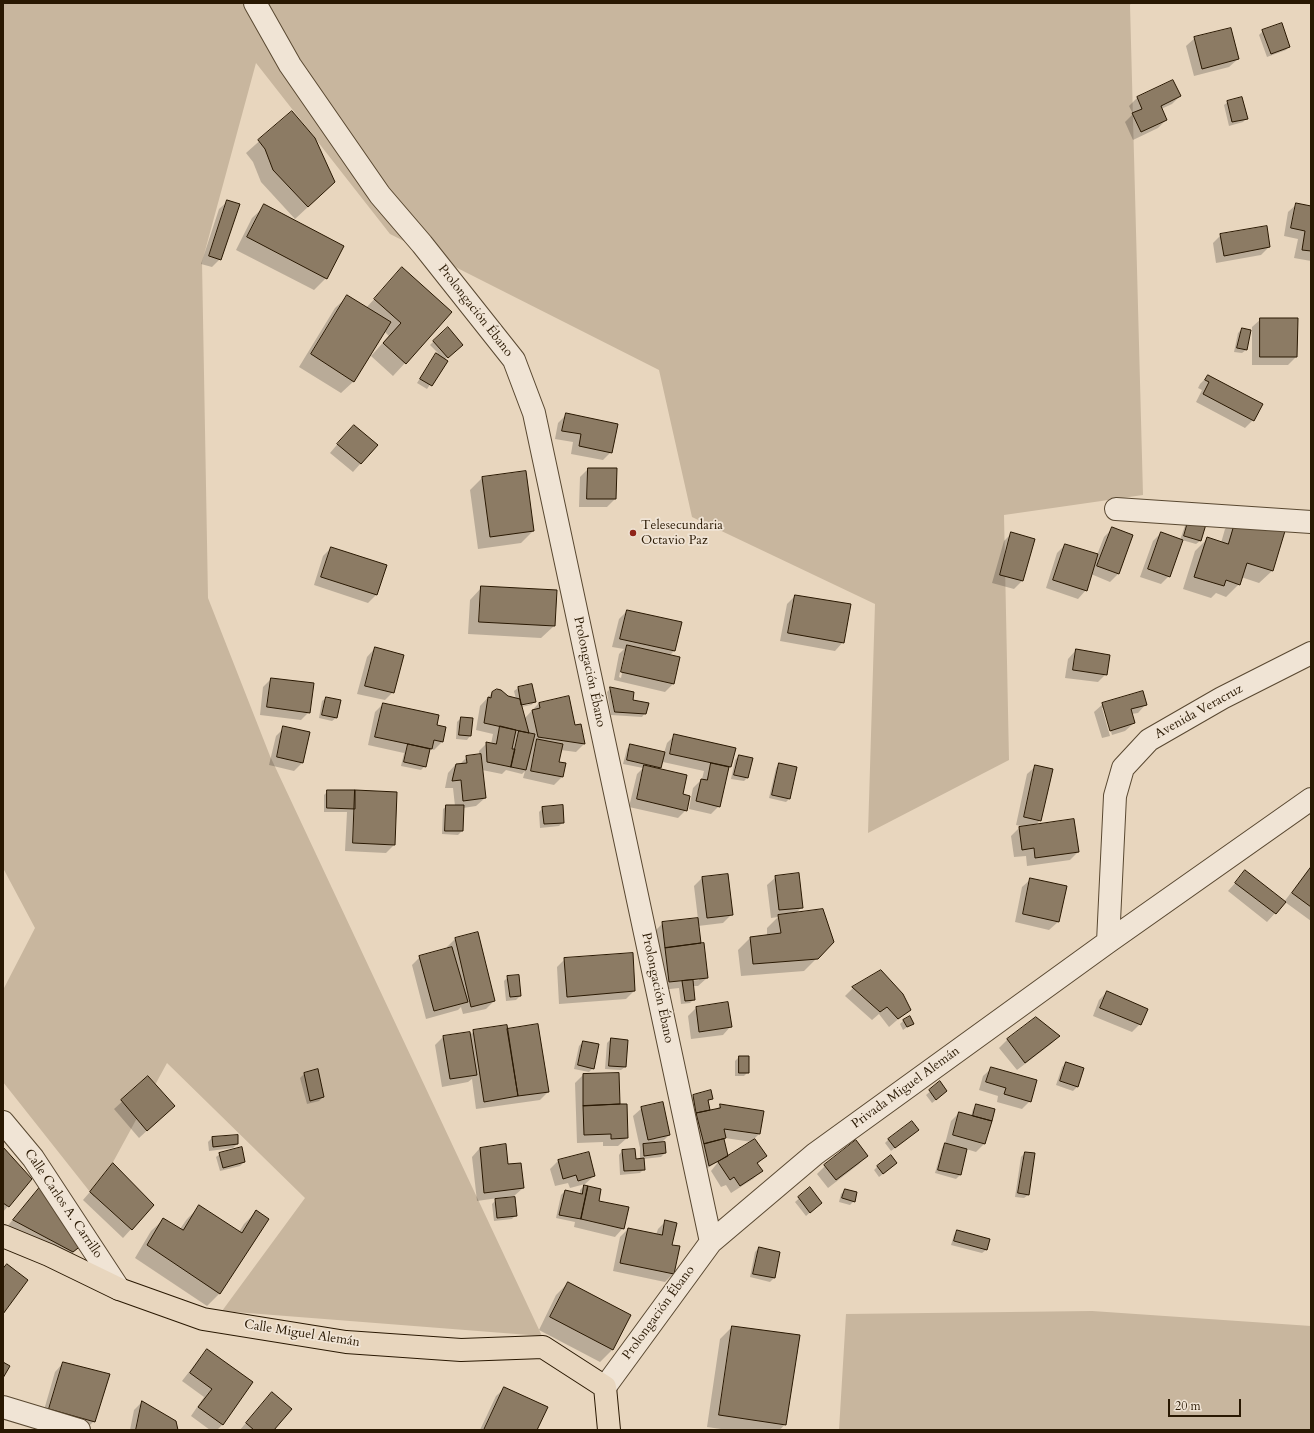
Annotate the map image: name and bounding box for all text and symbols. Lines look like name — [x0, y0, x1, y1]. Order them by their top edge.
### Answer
street label: Prolongación Ébano — [434, 262, 516, 360]
place label: Telesecundaria Octavio Paz — [641, 518, 723, 549]
marker: Telesecundaria Octavio Paz — [628, 528, 638, 538]
street label: Prolongación Ébano — [570, 615, 608, 729]
street label: Avenida Veracruz — [1152, 681, 1246, 743]
street label: Prolongación Ébano — [638, 931, 676, 1045]
street label: Privada Miguel Alemán — [849, 1044, 963, 1132]
street label: Calle Carlos A. Carrillo — [21, 1146, 105, 1262]
street label: Prolongación Ébano — [620, 1263, 698, 1363]
street label: Calle Miguel Alemán — [243, 1317, 361, 1351]
scale bar — [1170, 1391, 1243, 1417]
text: 20 m — [1175, 1398, 1201, 1414]

